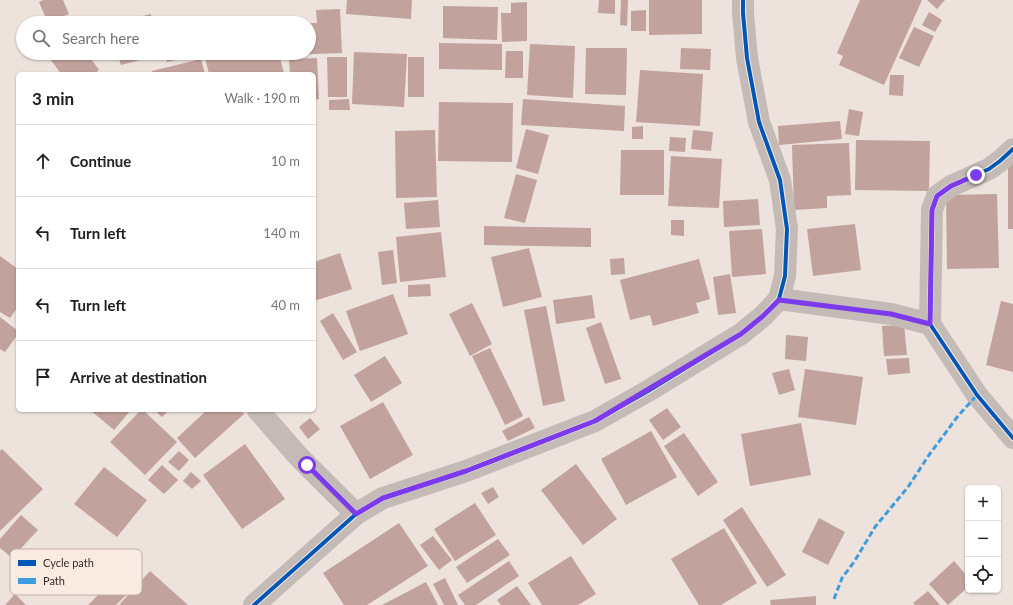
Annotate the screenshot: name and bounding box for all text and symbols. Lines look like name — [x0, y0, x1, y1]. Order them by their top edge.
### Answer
search box — [16, 16, 316, 60]
icon: search — [30, 27, 52, 49]
text: Search here — [62, 29, 139, 47]
text: 3 min — [32, 88, 74, 109]
text: Walk · 190 m — [224, 90, 300, 106]
icon: ahead — [32, 150, 54, 172]
text: Continue — [70, 152, 131, 170]
text: 10 m — [271, 153, 300, 169]
route end — [967, 166, 985, 184]
icon: left — [32, 222, 54, 244]
text: Turn left — [70, 224, 126, 242]
text: 140 m — [263, 225, 300, 241]
icon: left — [32, 294, 54, 316]
text: Turn left — [70, 296, 126, 314]
text: 40 m — [271, 297, 300, 313]
icon: arrive — [32, 366, 54, 388]
text: Arrive at destination — [70, 368, 207, 386]
route start — [298, 456, 316, 474]
map controls — [965, 485, 1001, 593]
button: + — [965, 485, 1001, 521]
button: − — [965, 521, 1001, 557]
legend — [10, 549, 142, 595]
text: Cycle path — [43, 556, 94, 569]
button: locate — [965, 557, 1001, 593]
text: Path — [43, 574, 65, 587]

